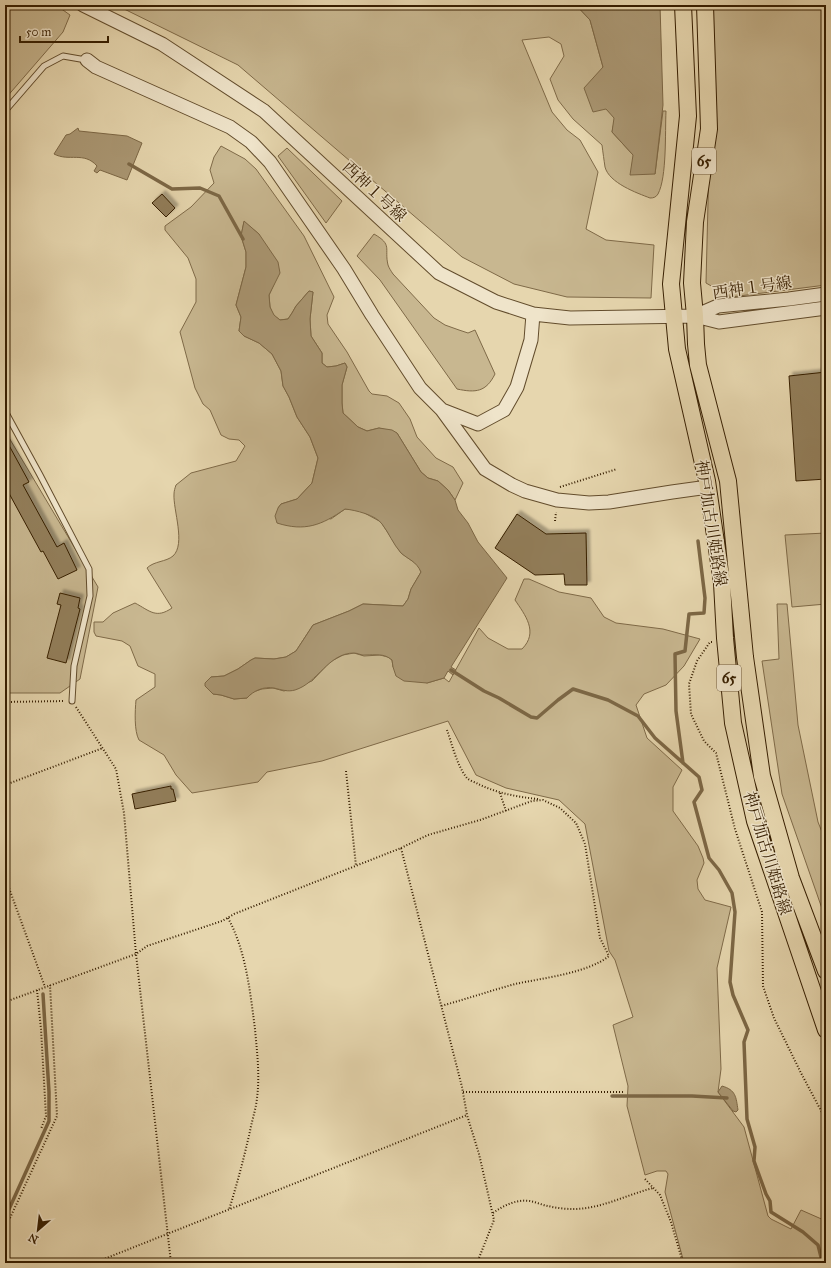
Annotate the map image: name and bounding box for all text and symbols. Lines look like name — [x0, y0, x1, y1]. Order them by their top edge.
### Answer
scale bar — [20, 18, 108, 44]
text: 50 m — [26, 25, 51, 39]
road number: 65 — [692, 148, 716, 174]
street label: 西神１号線 — [339, 157, 410, 226]
street label: 西神１号線 — [711, 273, 793, 302]
street label: 神戸加古川姫路線 — [692, 458, 731, 588]
road number: 65 — [717, 665, 741, 691]
street label: 神戸加古川姫路線 — [740, 789, 795, 917]
north arrow — [18, 1210, 58, 1250]
text: N — [26, 1230, 41, 1246]

